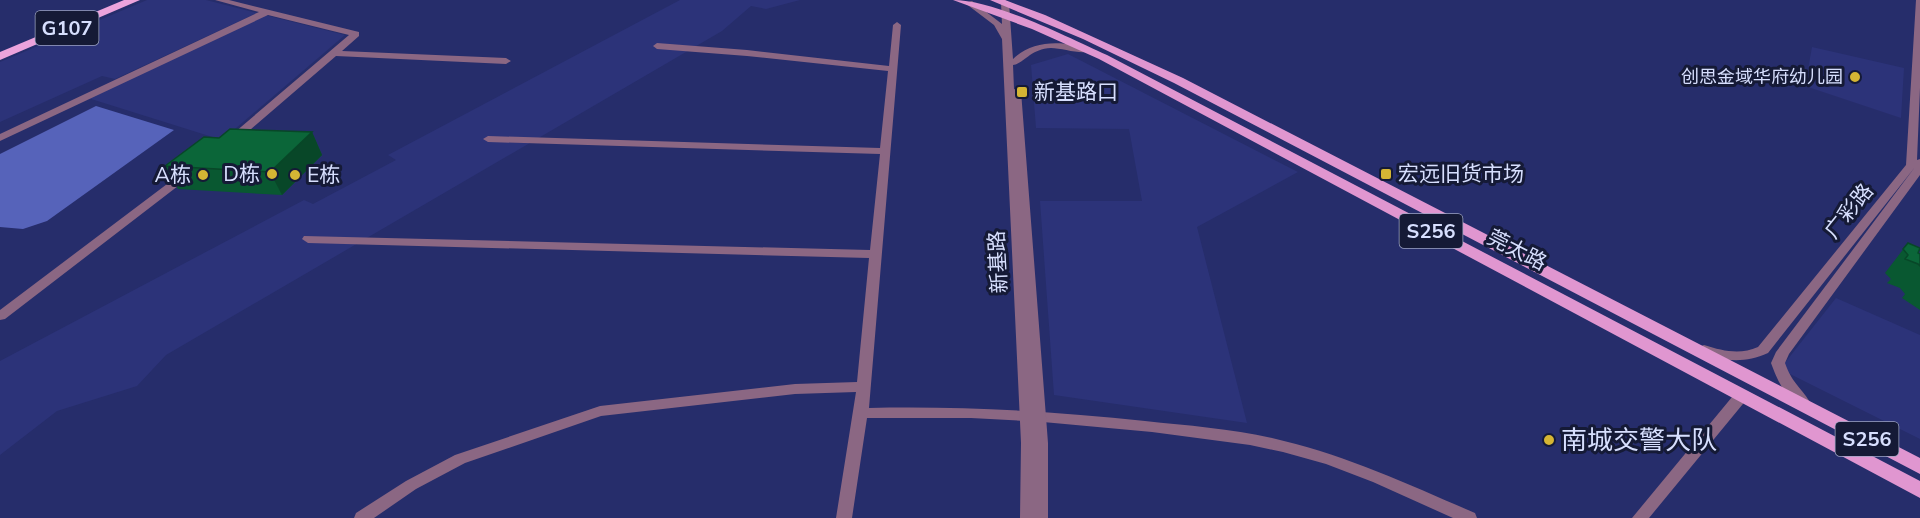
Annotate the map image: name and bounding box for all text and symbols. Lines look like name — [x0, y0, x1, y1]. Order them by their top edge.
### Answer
road number: G107 — [36, 11, 98, 45]
place label: 创思金域华府幼儿园 — [1681, 65, 1843, 88]
marker: 创思金域华府幼儿园 — [1848, 70, 1862, 84]
place label: 新基路口 — [1034, 78, 1118, 104]
marker: 新基路口 — [1015, 85, 1029, 99]
place label: D栋 — [223, 160, 260, 186]
place label: 宏远旧货市场 — [1398, 160, 1524, 186]
place label: A栋 — [155, 161, 191, 187]
place label: E栋 — [307, 161, 340, 187]
marker: D栋 — [265, 167, 279, 181]
marker: 宏远旧货市场 — [1379, 167, 1393, 181]
marker: A栋 — [196, 168, 210, 182]
marker: E栋 — [288, 168, 302, 182]
street label: 广彩路 — [1818, 178, 1878, 243]
road number: S256 — [1400, 214, 1462, 248]
street label: 莞太路 — [1483, 223, 1551, 275]
street label: 新基路 — [982, 230, 1012, 294]
road number: S256 — [1836, 422, 1898, 456]
place label: 南城交警大队 — [1561, 423, 1717, 456]
marker: 南城交警大队 — [1542, 433, 1556, 447]

